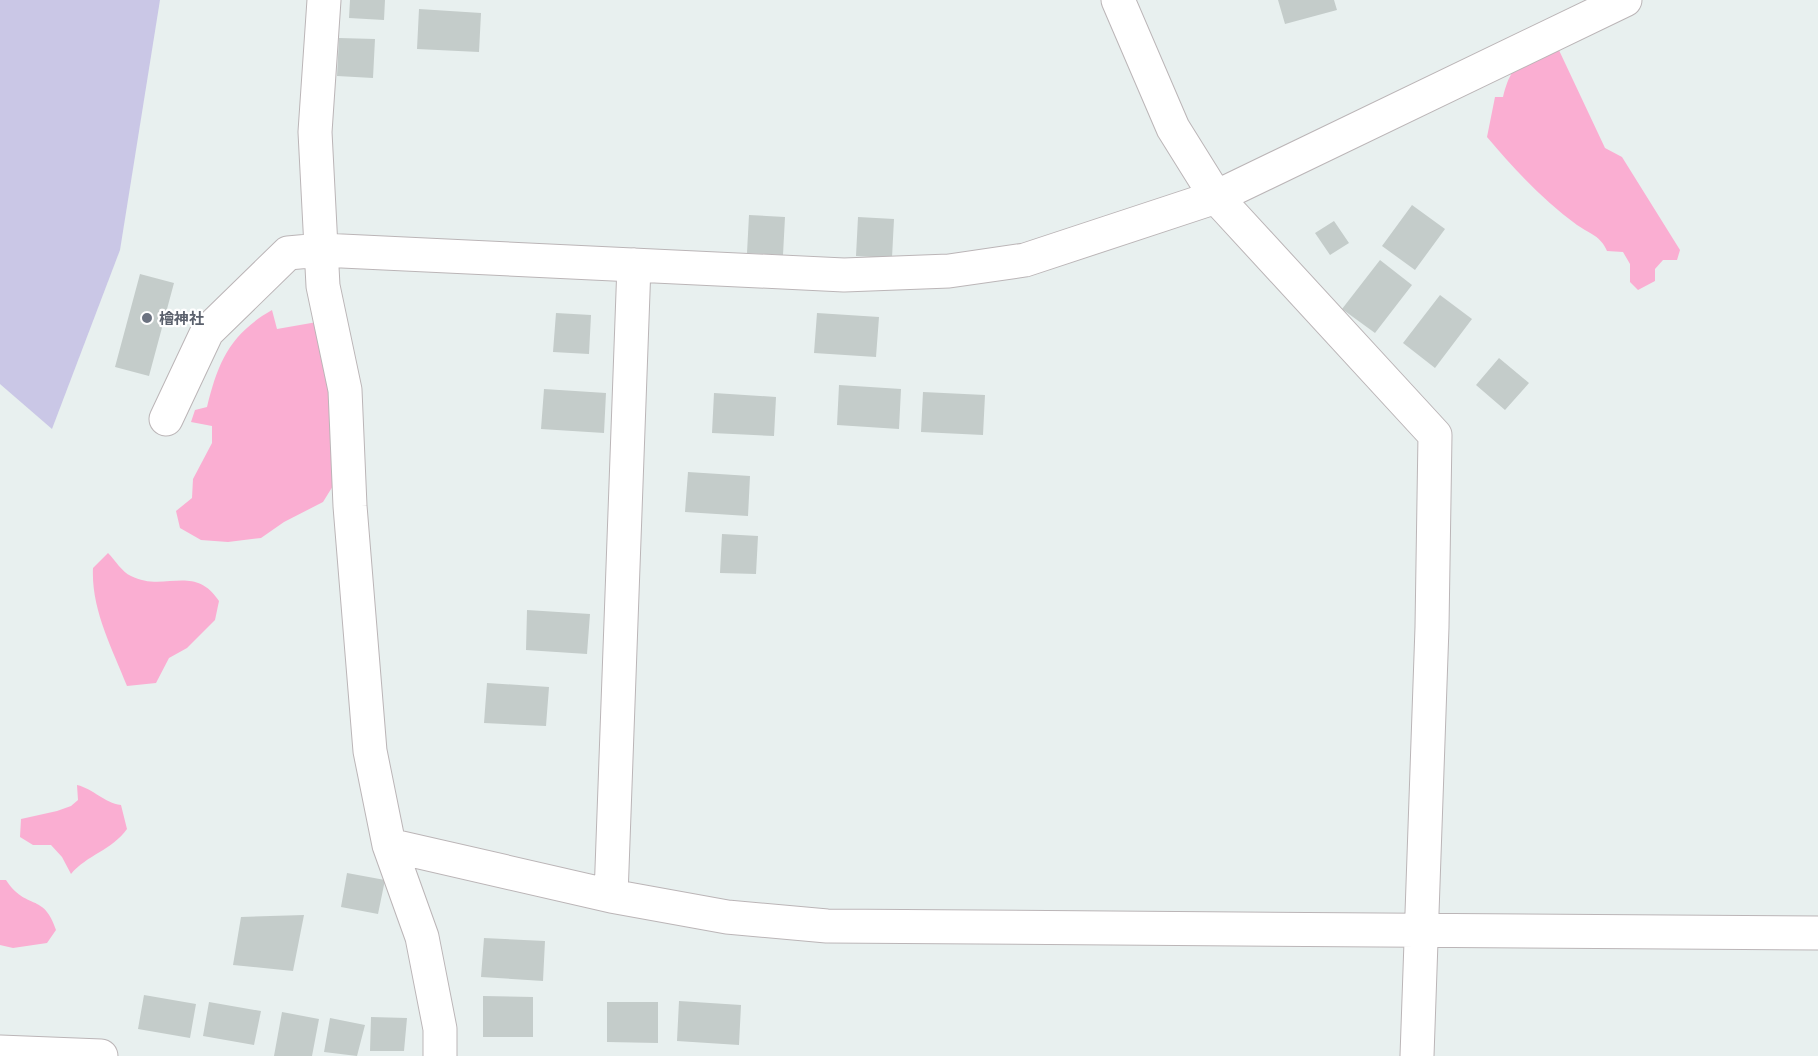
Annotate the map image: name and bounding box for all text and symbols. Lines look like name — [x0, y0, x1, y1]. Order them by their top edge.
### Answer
place label: 檜神社 — [159, 309, 204, 328]
marker: 檜神社 — [140, 311, 154, 325]

